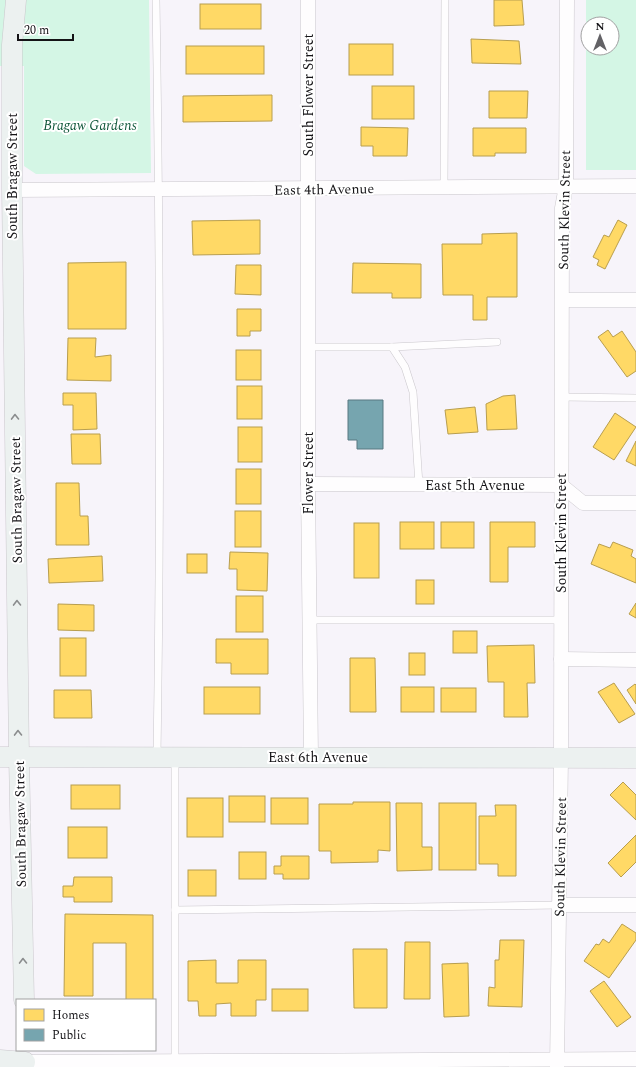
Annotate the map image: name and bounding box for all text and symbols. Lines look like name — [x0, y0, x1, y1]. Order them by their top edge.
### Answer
scale bar — [18, 16, 73, 42]
north arrow — [580, 16, 620, 56]
text: N — [596, 18, 605, 35]
text: 20 m — [24, 21, 49, 40]
street label: South Flower Street — [298, 34, 319, 156]
street label: South Bragaw Street — [2, 113, 23, 239]
park label: Bragaw Gardens — [43, 115, 137, 136]
street label: South Klevin Street — [553, 150, 576, 270]
street label: East 4th Avenue — [274, 178, 374, 201]
one-way arrow — [10, 414, 19, 420]
street label: Flower Street — [298, 431, 319, 515]
street label: South Bragaw Street — [5, 437, 28, 563]
street label: South Klevin Street — [551, 473, 572, 593]
street label: East 5th Avenue — [425, 475, 525, 496]
one-way arrow — [13, 600, 21, 606]
one-way arrow — [14, 730, 22, 736]
street label: East 6th Avenue — [268, 747, 368, 768]
street label: South Bragaw Street — [9, 761, 32, 887]
street label: South Klevin Street — [549, 797, 572, 917]
one-way arrow — [19, 958, 27, 964]
legend — [16, 999, 156, 1051]
text: Homes — [52, 1006, 90, 1025]
text: Public — [52, 1026, 86, 1045]

